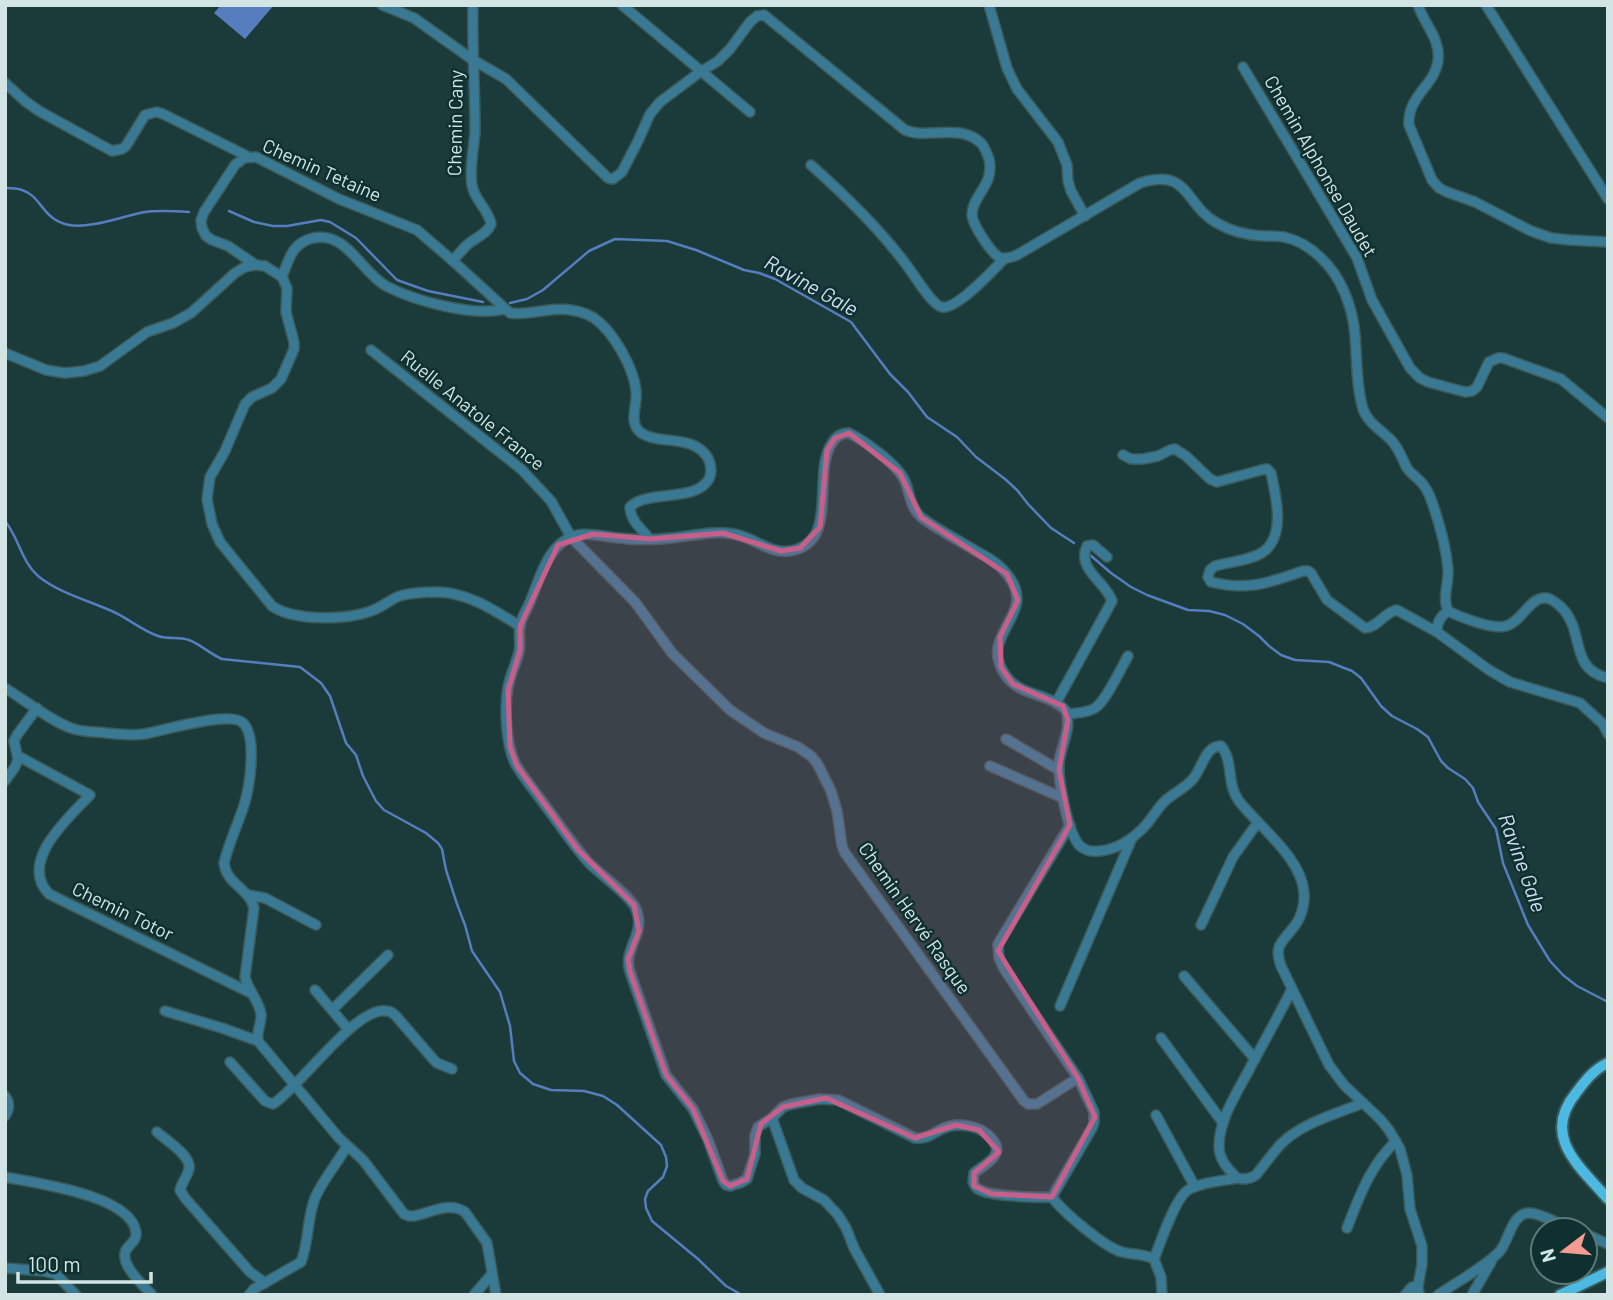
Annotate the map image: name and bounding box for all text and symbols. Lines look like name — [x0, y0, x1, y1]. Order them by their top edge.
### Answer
street label: Chemin Cany — [442, 69, 467, 176]
street label: Chemin Alphonse Daudet — [1260, 71, 1383, 260]
street label: Chemin Tetaine — [259, 133, 385, 206]
water label: Ravine Gale — [761, 249, 863, 321]
street label: Ruelle Anatole France — [397, 345, 550, 475]
water label: Ravine Gale — [1494, 810, 1553, 915]
street label: Chemin Hervé Rasque — [854, 837, 977, 998]
street label: Chemin Totor — [69, 876, 178, 945]
north arrow — [1529, 1216, 1599, 1286]
scale bar — [18, 1240, 150, 1284]
text: N — [1534, 1247, 1560, 1265]
text: 100 m — [28, 1251, 81, 1276]

